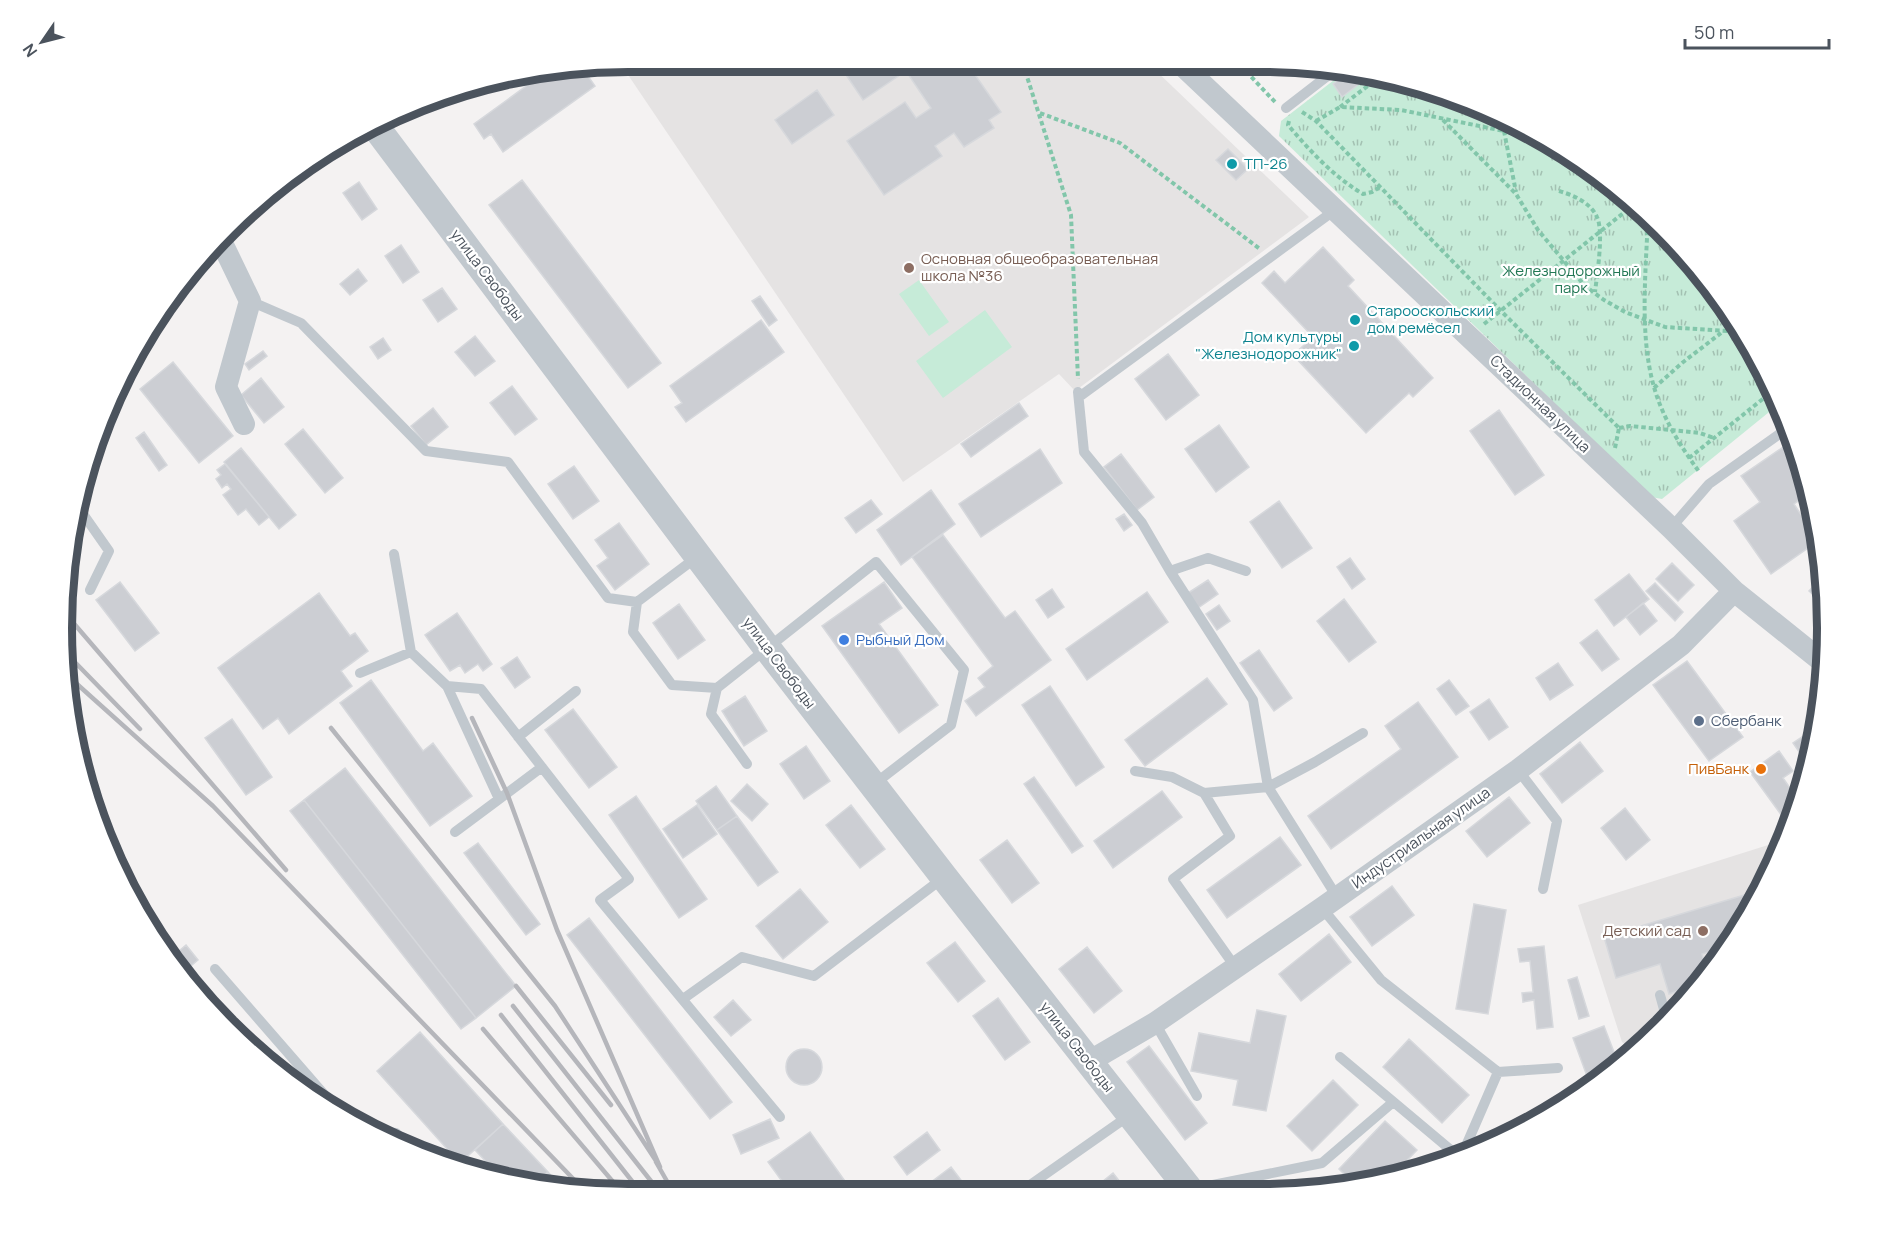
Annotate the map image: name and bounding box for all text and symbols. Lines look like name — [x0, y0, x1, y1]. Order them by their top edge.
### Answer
north arrow — [12, 12, 72, 72]
scale bar — [1685, 12, 1829, 50]
text: 50 m — [1694, 20, 1734, 44]
text: N — [17, 40, 42, 62]
place label: ТП-26 — [1244, 153, 1287, 174]
marker: ТП-26 — [1225, 157, 1239, 171]
street label: улица Свободы — [446, 225, 529, 325]
place label: Основная общеобразовательная школа №36 — [921, 248, 1158, 286]
park label: Железнодорожный парк — [1502, 260, 1640, 298]
marker: Основная общеобразовательная школа №36 — [902, 261, 916, 275]
place label: Старооскольский дом ремёсел — [1367, 300, 1494, 338]
marker: Старооскольский дом ремёсел — [1348, 313, 1362, 327]
place label: Дом культуры "Железнодорожник" — [1195, 326, 1342, 364]
marker: Дом культуры "Железнодорожник" — [1347, 339, 1361, 353]
street label: Стадионная улица — [1485, 350, 1595, 457]
street label: улица Свободы — [738, 613, 821, 713]
place label: Рыбный Дом — [856, 629, 945, 650]
marker: Рыбный Дом — [837, 633, 851, 647]
place label: Сбербанк — [1711, 710, 1782, 731]
marker: Сбербанк — [1692, 714, 1706, 728]
place label: ПивБанк — [1688, 758, 1750, 779]
marker: ПивБанк — [1754, 762, 1768, 776]
street label: Индустриальная улица — [1347, 782, 1494, 893]
place label: Детский сад — [1602, 920, 1691, 941]
marker: Детский сад — [1696, 924, 1710, 938]
street label: улица Свободы — [1035, 997, 1119, 1096]

